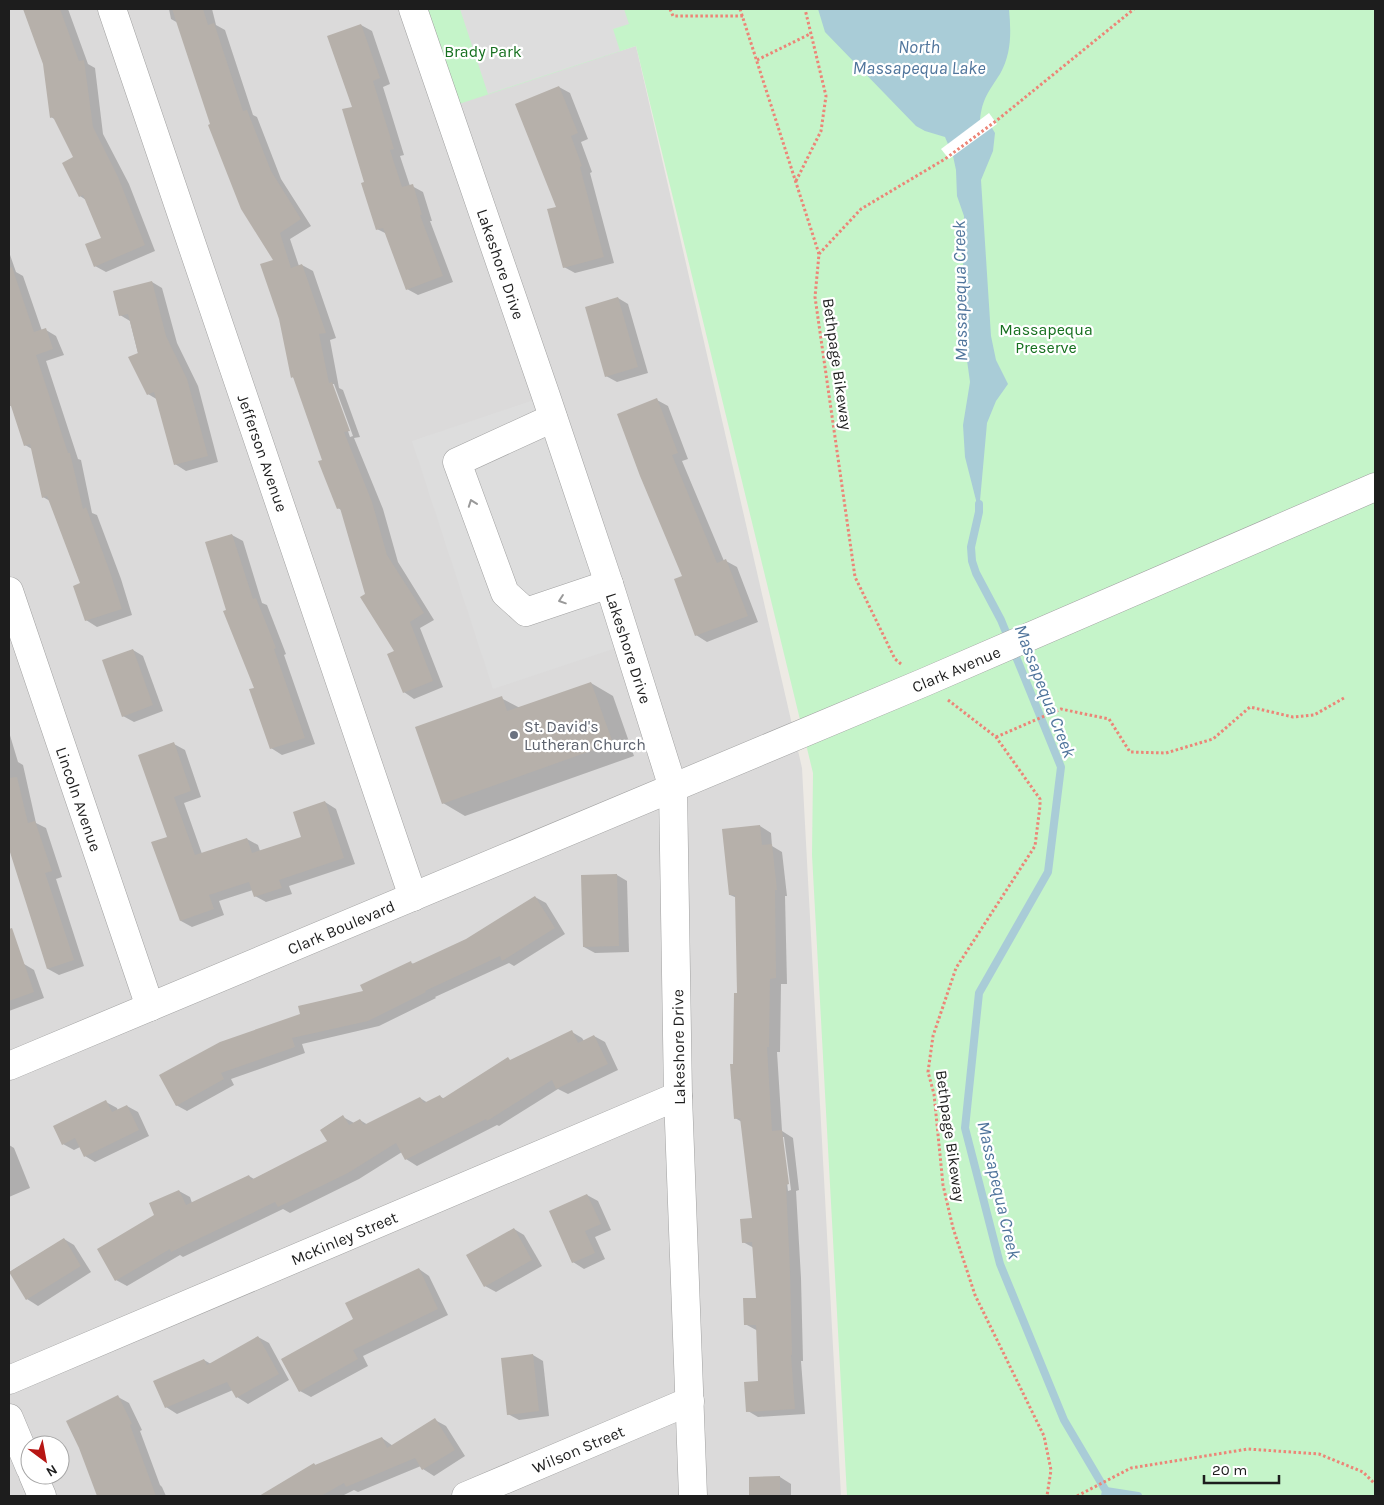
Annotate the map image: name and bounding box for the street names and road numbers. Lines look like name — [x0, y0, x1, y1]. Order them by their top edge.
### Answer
street label: Lakeshore Drive — [473, 206, 528, 322]
street label: Bethpage Bikeway — [819, 297, 856, 432]
street label: Jefferson Avenue — [234, 392, 292, 514]
street label: Lakeshore Drive — [602, 590, 655, 706]
street label: Clark Avenue — [909, 642, 1003, 697]
street label: Lincoln Avenue — [52, 744, 105, 854]
street label: Clark Boulevard — [285, 896, 398, 959]
street label: Lakeshore Drive — [668, 989, 689, 1105]
street label: Bethpage Bikeway — [932, 1069, 969, 1204]
street label: McKinley Street — [288, 1207, 400, 1269]
street label: Wilson Street — [529, 1422, 627, 1477]

